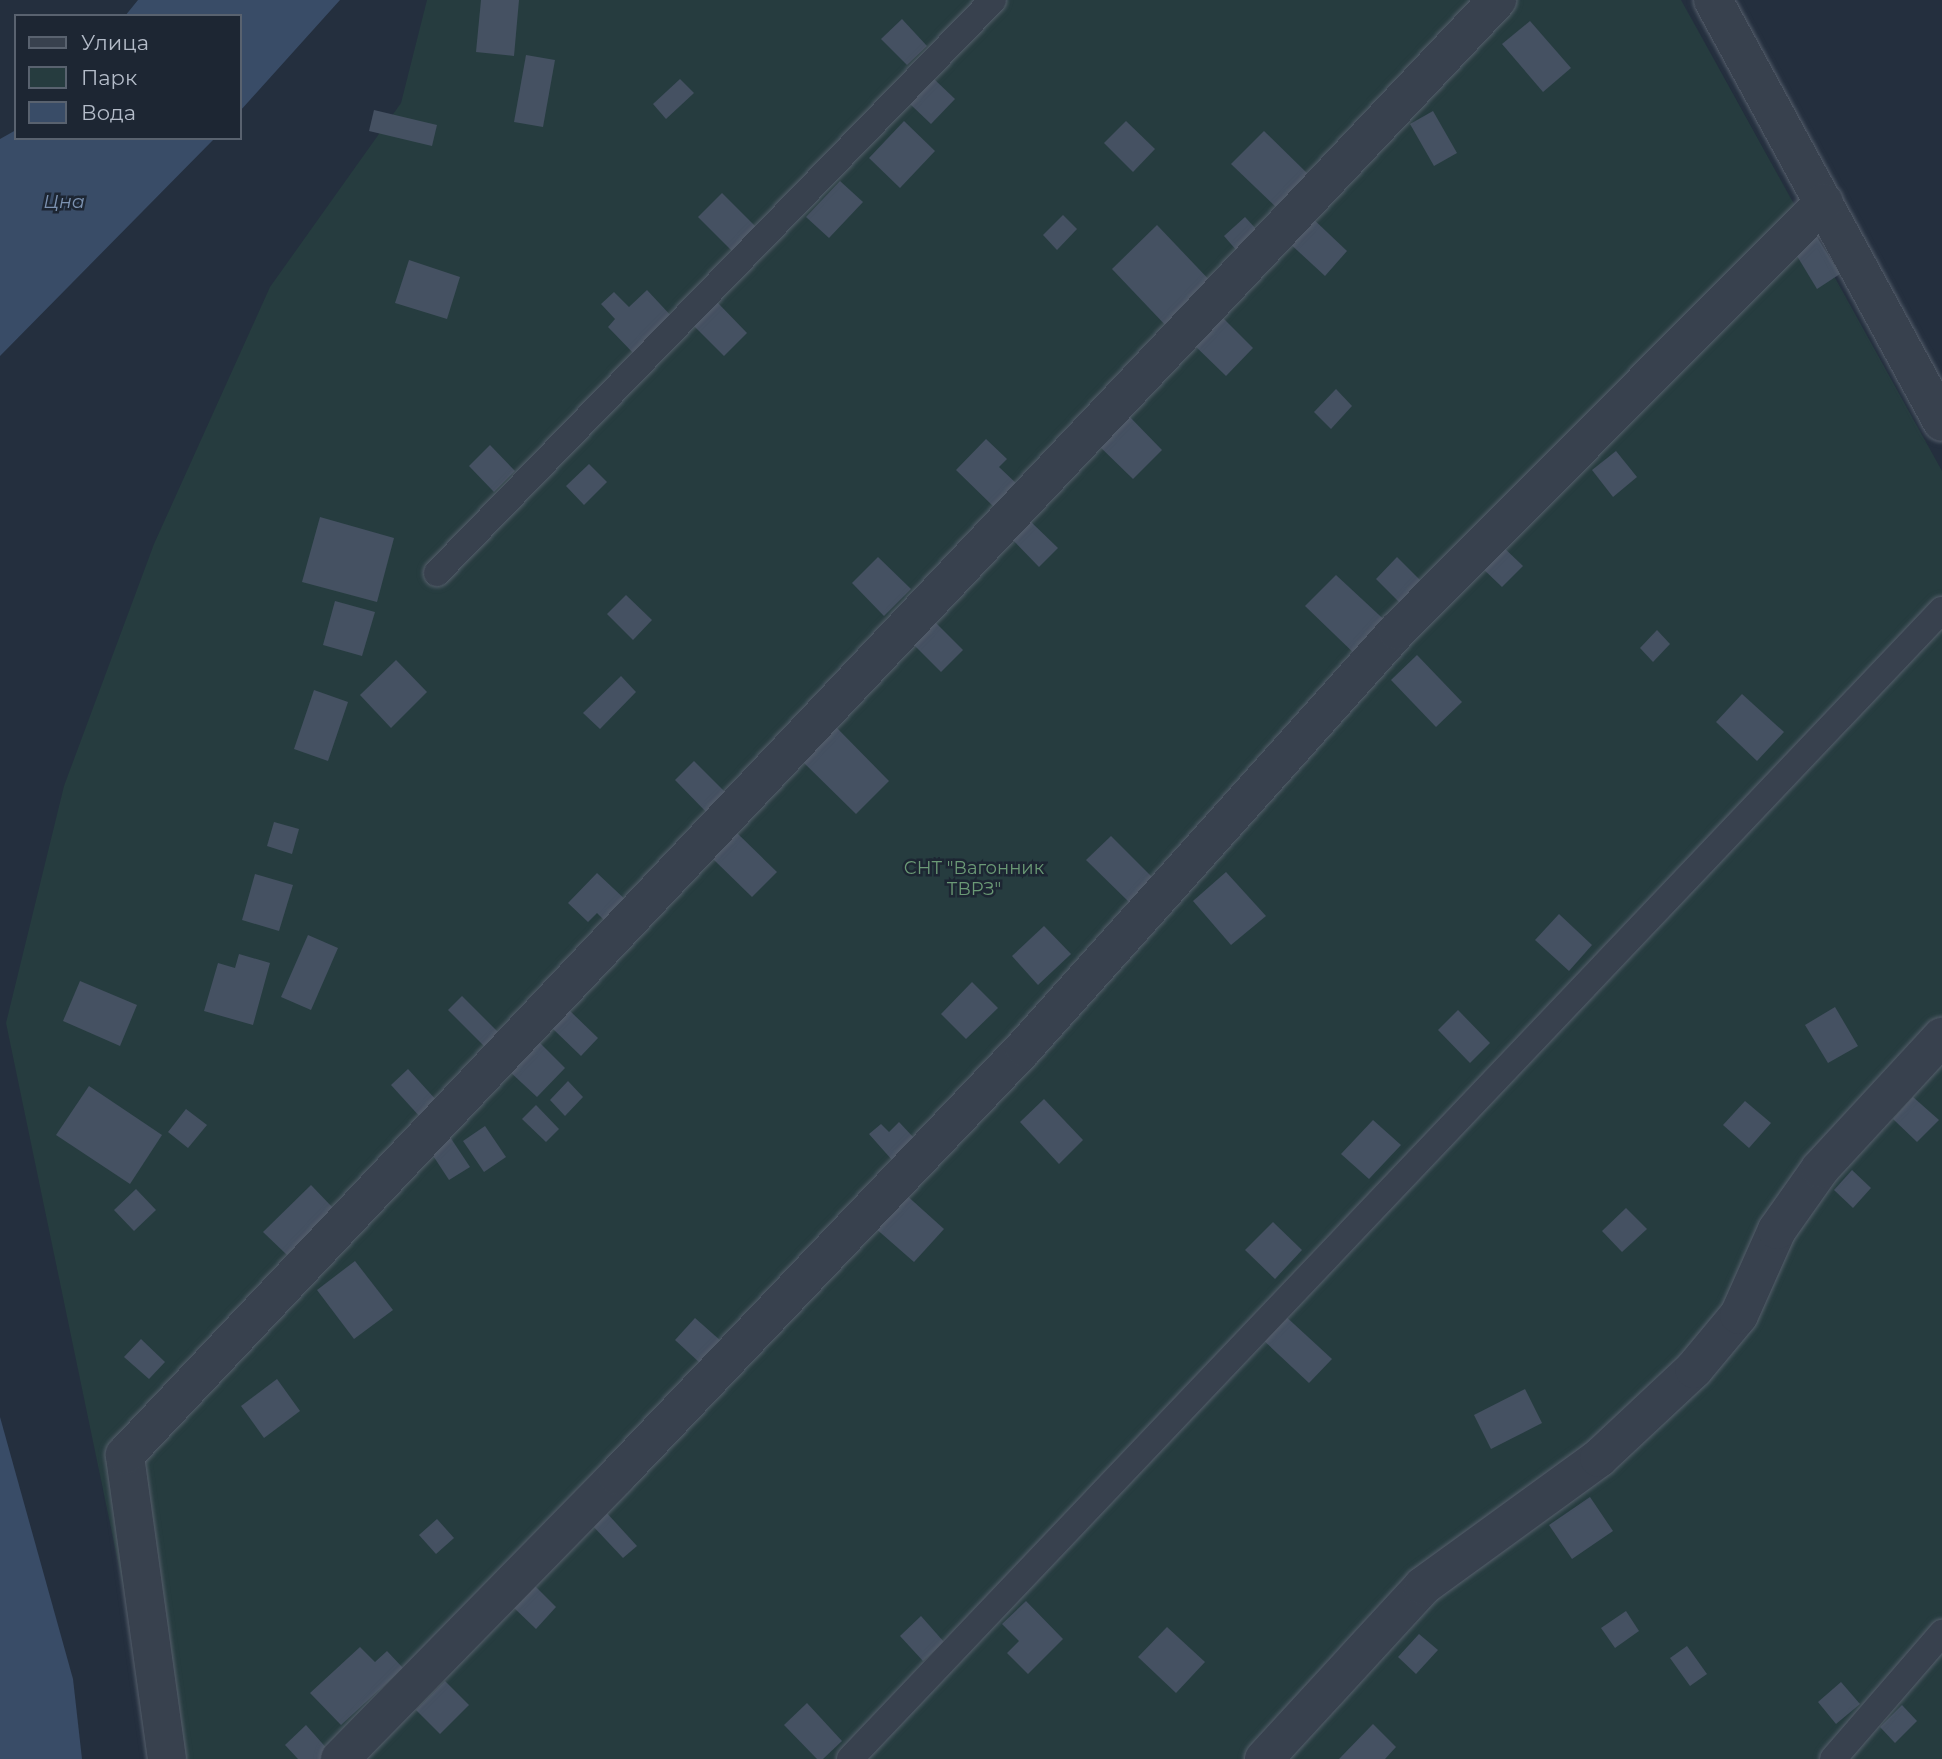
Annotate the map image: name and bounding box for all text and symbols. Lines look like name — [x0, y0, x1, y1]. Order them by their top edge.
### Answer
legend — [14, 14, 242, 140]
text: Улица — [81, 30, 149, 55]
text: Парк — [81, 65, 137, 90]
text: Вода — [81, 100, 136, 125]
water label: Цна — [43, 191, 85, 213]
park label: СНТ "Вагонник ТВРЗ" — [904, 858, 1044, 900]

